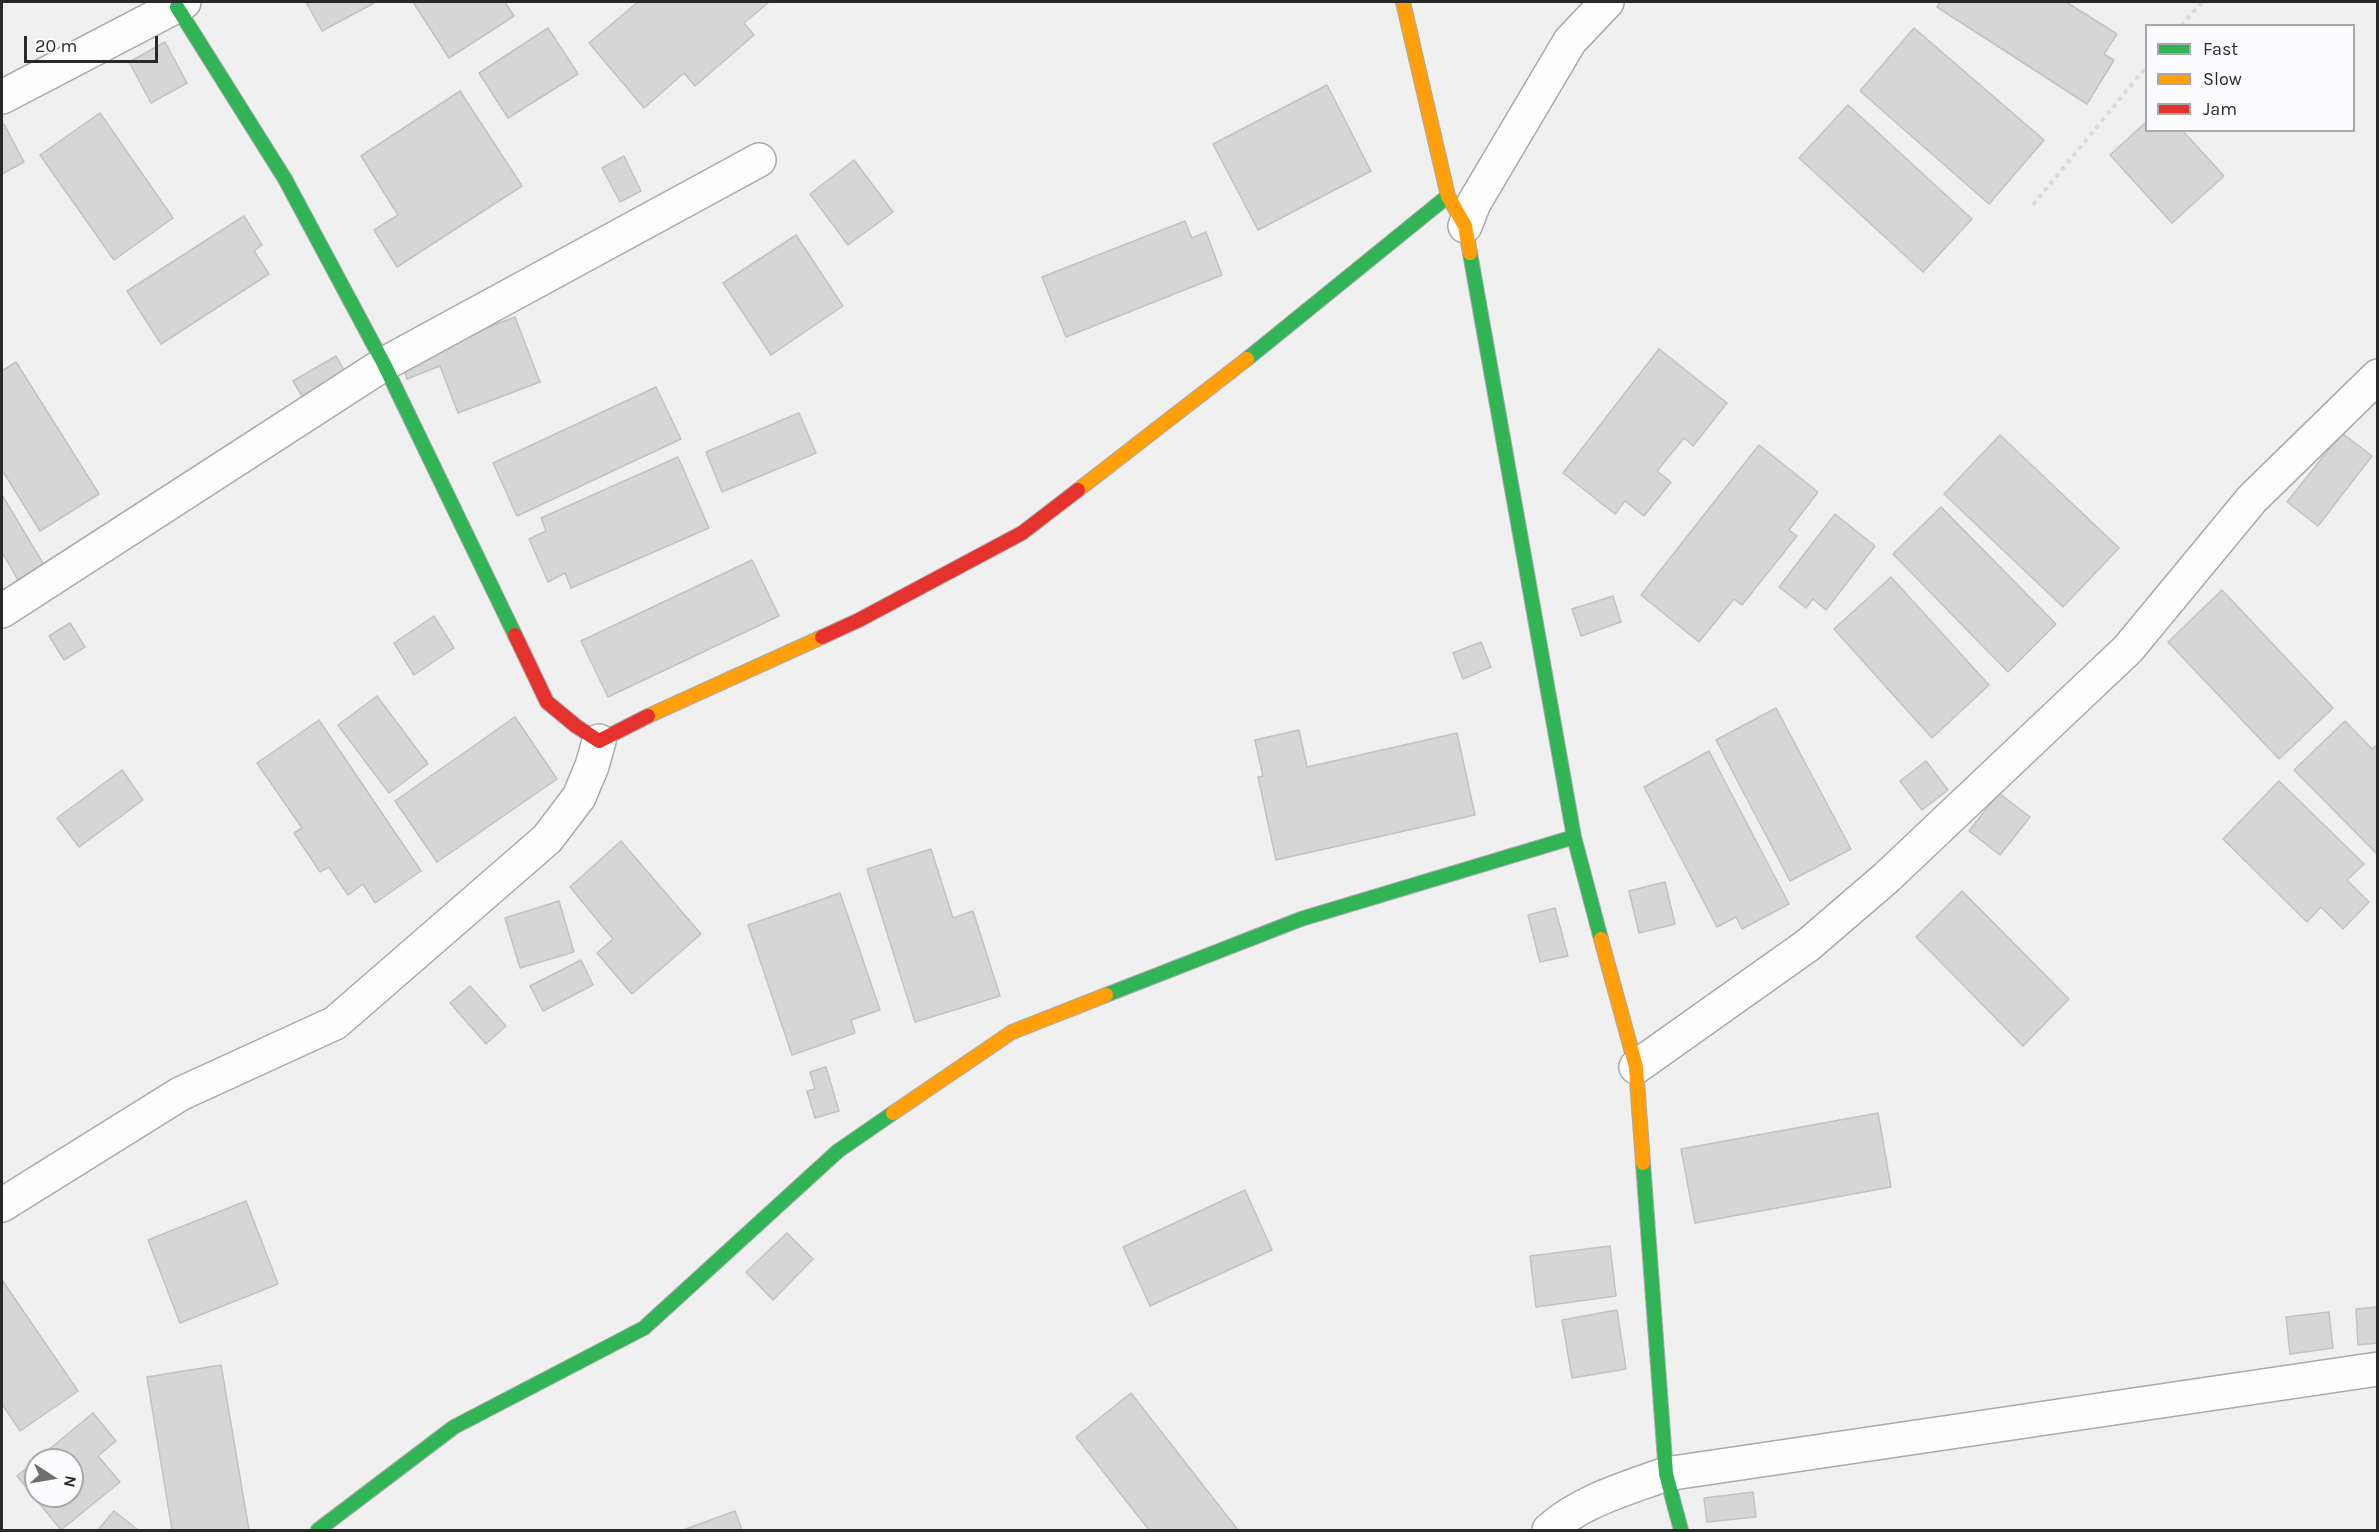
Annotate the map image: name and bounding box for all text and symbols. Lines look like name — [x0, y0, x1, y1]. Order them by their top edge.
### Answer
scale bar — [27, 24, 160, 62]
legend — [2145, 24, 2355, 132]
text: 20 m — [35, 35, 77, 57]
text: Fast — [2203, 38, 2238, 60]
text: Slow — [2203, 68, 2242, 90]
text: Jam — [2203, 98, 2237, 120]
north arrow — [24, 1448, 84, 1508]
text: N — [60, 1474, 81, 1489]

